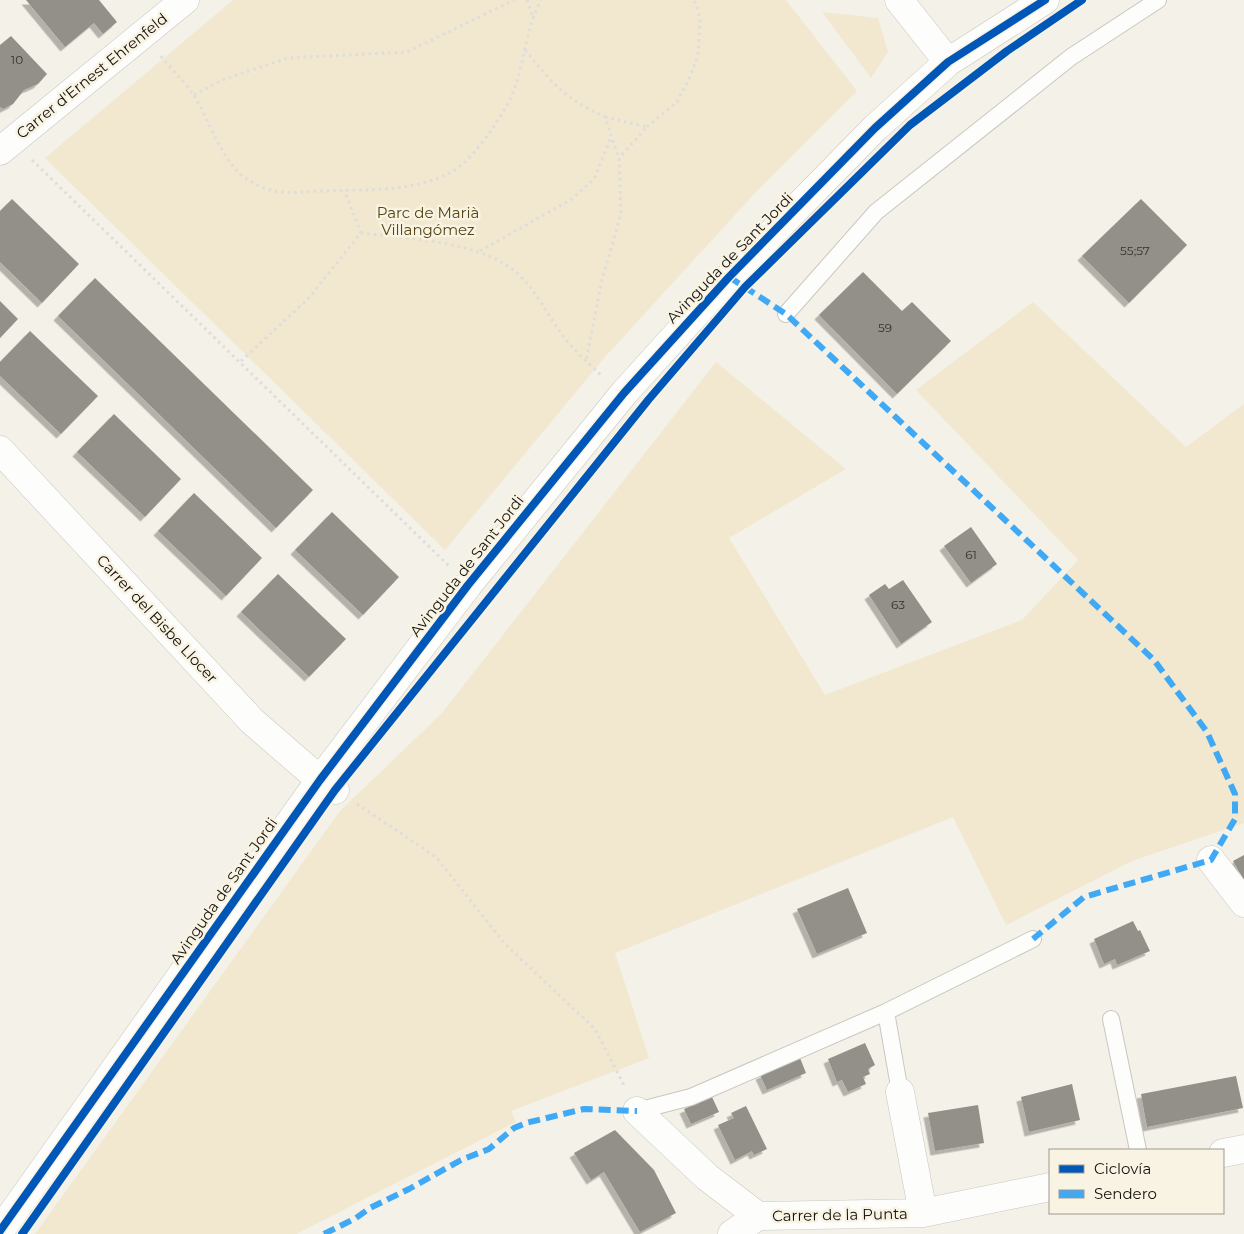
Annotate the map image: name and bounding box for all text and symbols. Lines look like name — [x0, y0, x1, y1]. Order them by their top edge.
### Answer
street label: Carrer d'Ernest Ehrenfeld — [12, 9, 171, 143]
house number: 10 — [11, 52, 23, 67]
street label: Avinguda de Sant Jordi — [662, 188, 797, 327]
park label: Parc de Marià Villangómez — [377, 203, 479, 239]
house number: 55;57 — [1120, 243, 1150, 258]
house number: 59 — [878, 320, 892, 335]
street label: Avinguda de Sant Jordi — [405, 491, 528, 640]
house number: 61 — [965, 547, 977, 562]
street label: Carrer del Bisbe Llocer — [93, 550, 222, 687]
house number: 63 — [891, 597, 905, 612]
street label: Avinguda de Sant Jordi — [166, 814, 281, 968]
legend — [1049, 1149, 1224, 1214]
text: Ciclovía — [1094, 1159, 1151, 1178]
text: Sendero — [1094, 1184, 1157, 1203]
street label: Carrer de la Punta — [772, 1204, 908, 1225]

